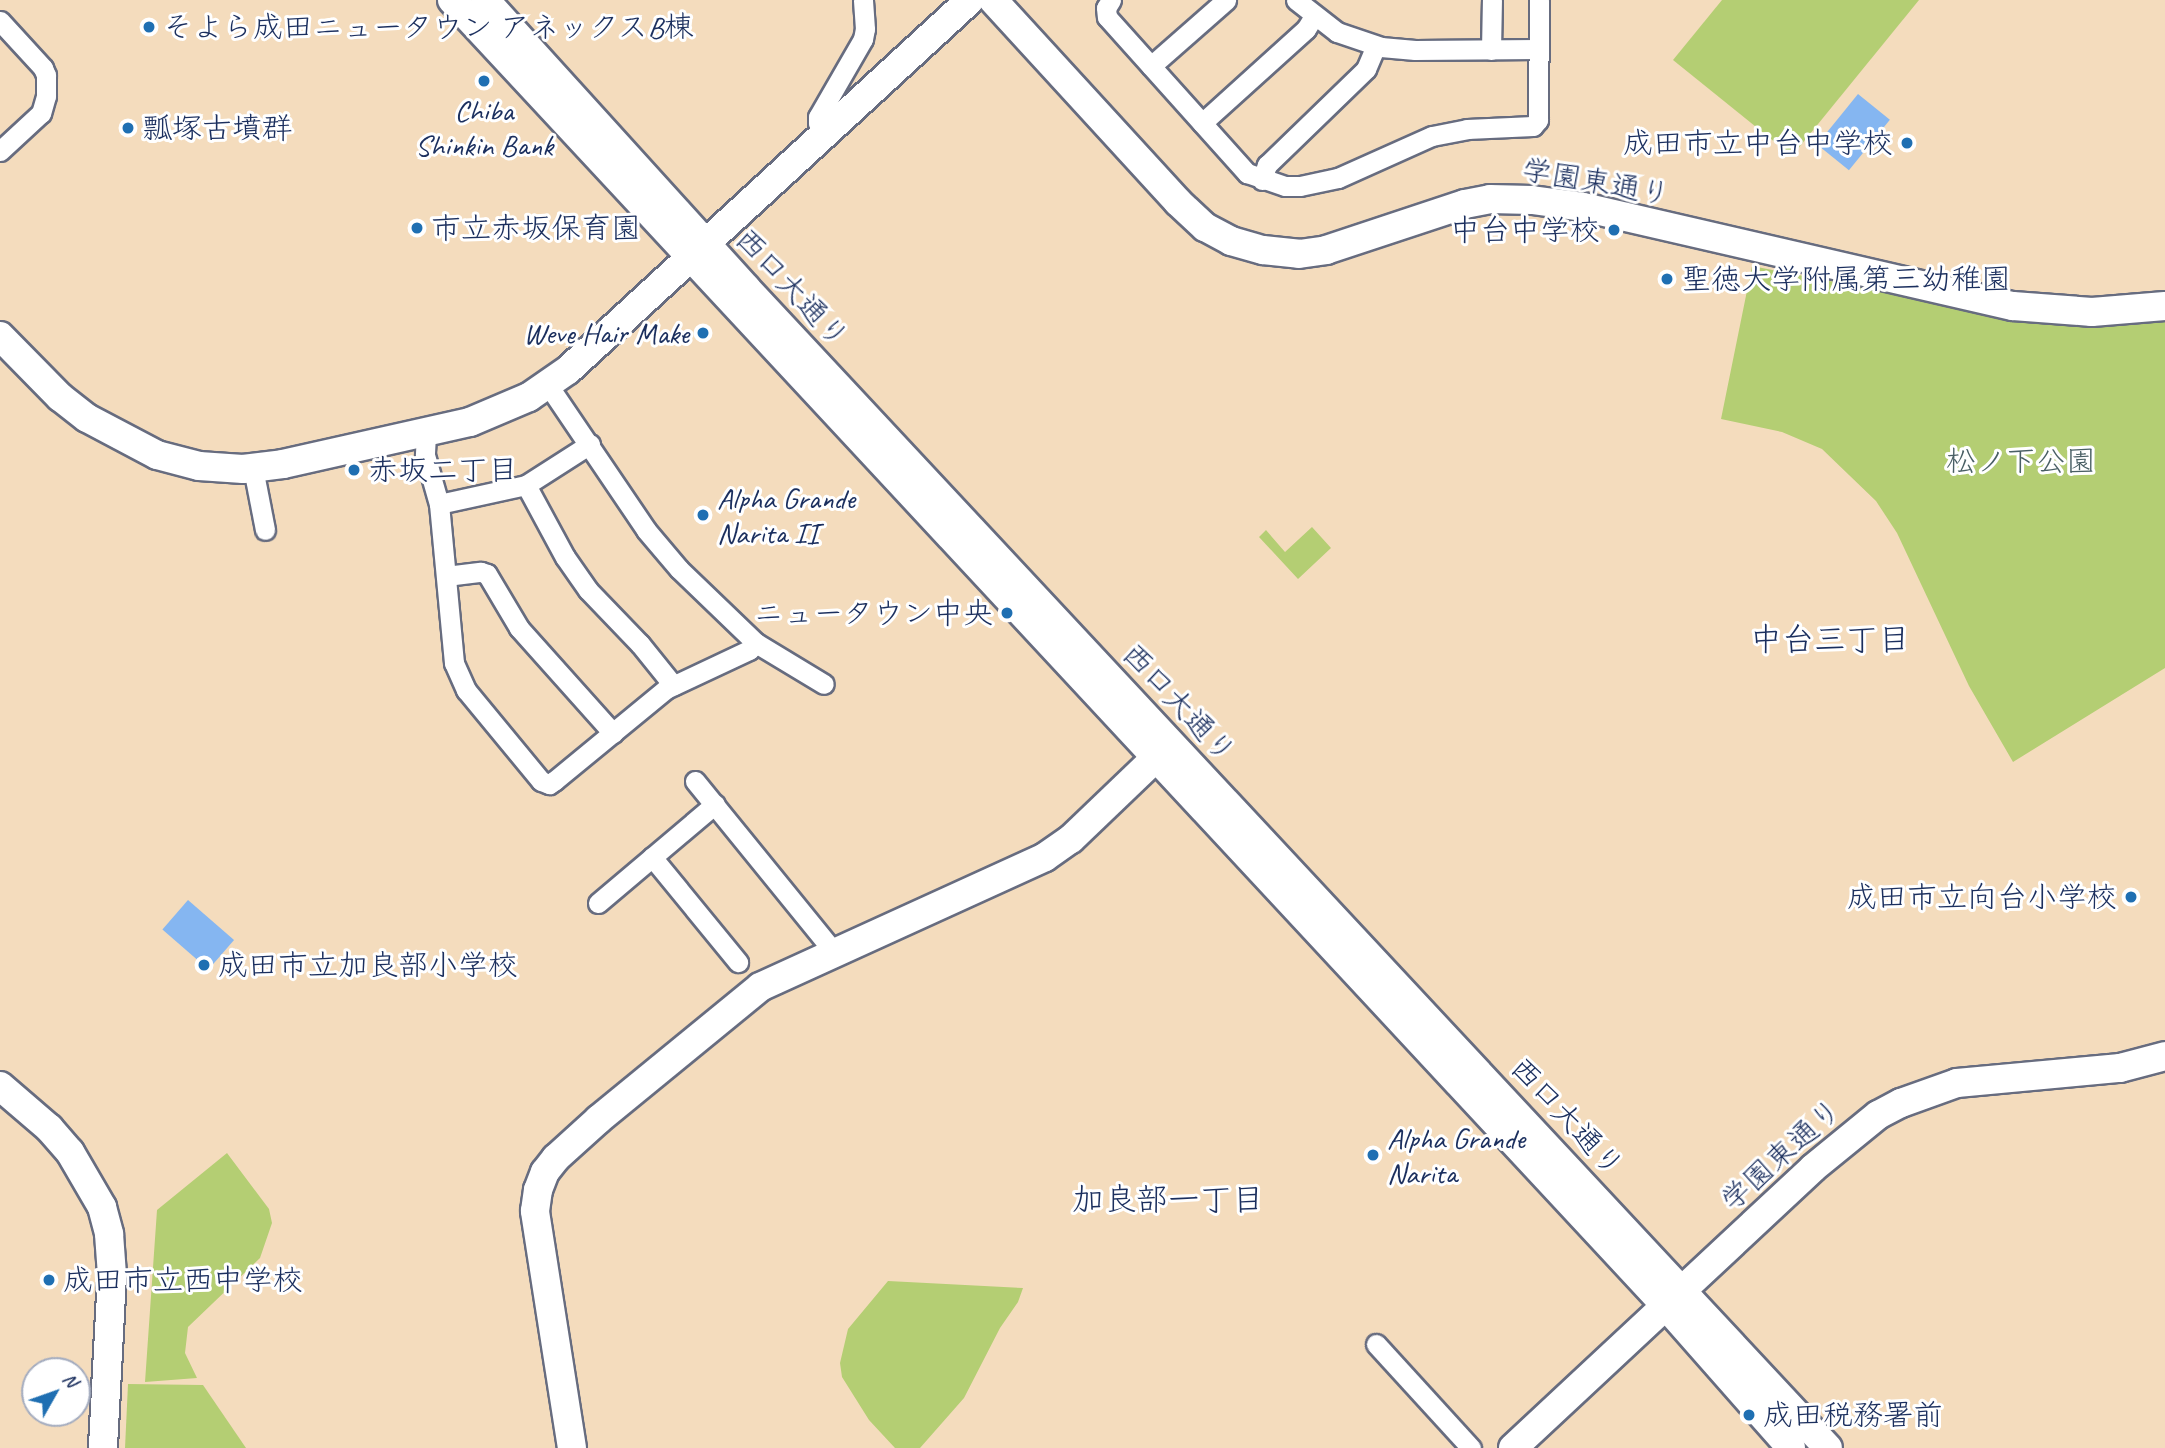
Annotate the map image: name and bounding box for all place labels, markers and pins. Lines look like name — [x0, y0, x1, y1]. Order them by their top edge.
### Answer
place label: そよら成田ニュータウン アネックスB棟 — [163, 9, 696, 45]
marker: そよら成田ニュータウン アネックスB棟 — [141, 19, 157, 35]
marker: Chiba Shinkin Bank — [476, 73, 492, 89]
place label: Chiba Shinkin Bank — [415, 92, 553, 162]
place label: 瓢塚古墳群 — [142, 110, 292, 146]
marker: 瓢塚古墳群 — [120, 120, 136, 136]
place label: 成田市立中台中学校 — [1623, 125, 1893, 161]
marker: 成田市立中台中学校 — [1899, 135, 1915, 151]
place label: 市立赤坂保育園 — [431, 210, 641, 246]
place label: 中台中学校 — [1450, 212, 1600, 248]
marker: 市立赤坂保育園 — [409, 220, 425, 236]
marker: 中台中学校 — [1606, 222, 1622, 238]
place label: 聖徳大学附属第三幼稚園 — [1681, 261, 2011, 297]
marker: 聖徳大学附属第三幼稚園 — [1659, 271, 1675, 287]
place label: Weve Hair Make — [521, 315, 689, 351]
marker: Weve Hair Make — [695, 325, 711, 341]
place label: 赤坂二丁目 — [368, 452, 518, 488]
marker: 赤坂二丁目 — [346, 462, 362, 478]
place label: Alpha Grande Narita II — [717, 480, 856, 550]
marker: Alpha Grande Narita II — [695, 507, 711, 523]
place label: ニュータウン中央 — [753, 595, 993, 631]
marker: ニュータウン中央 — [999, 605, 1015, 621]
place label: 成田市立向台小学校 — [1847, 879, 2117, 915]
marker: 成田市立向台小学校 — [2123, 889, 2139, 905]
place label: 成田市立加良部小学校 — [218, 947, 518, 983]
marker: 成田市立加良部小学校 — [196, 957, 212, 973]
place label: Alpha Grande Narita — [1387, 1120, 1526, 1190]
marker: Alpha Grande Narita — [1365, 1147, 1381, 1163]
place label: 成田市立西中学校 — [63, 1262, 303, 1298]
marker: 成田市立西中学校 — [41, 1272, 57, 1288]
place label: 成田税務署前 — [1763, 1397, 1943, 1433]
marker: 成田税務署前 — [1741, 1407, 1757, 1423]

